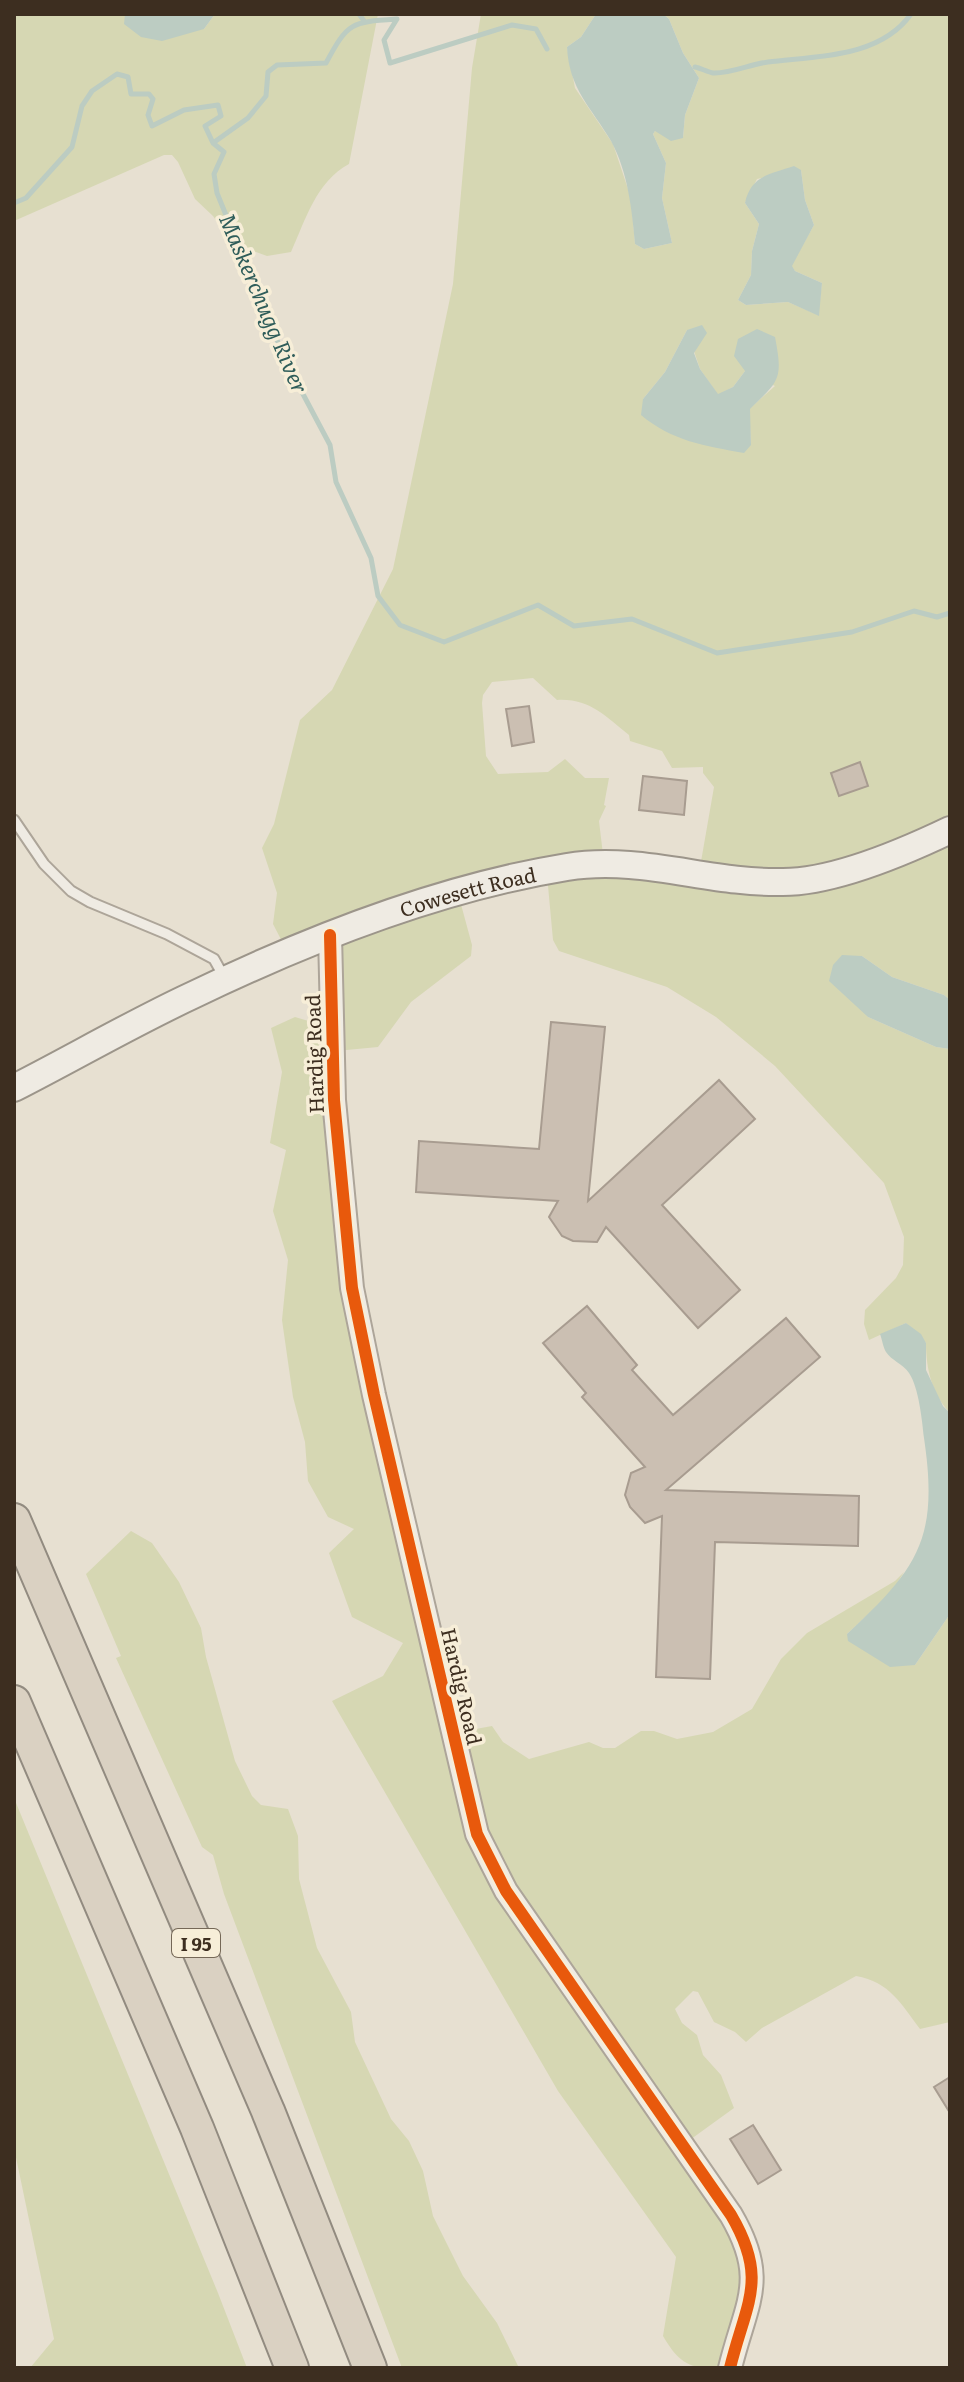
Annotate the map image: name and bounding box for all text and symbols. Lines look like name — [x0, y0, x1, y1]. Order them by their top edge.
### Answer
water label: Maskerchugg River — [212, 208, 318, 398]
street label: Cowesett Road — [395, 858, 538, 924]
street label: Hardig Road — [296, 994, 330, 1114]
street label: Hardig Road — [435, 1625, 491, 1747]
road number: I 95 — [172, 1929, 220, 1957]

